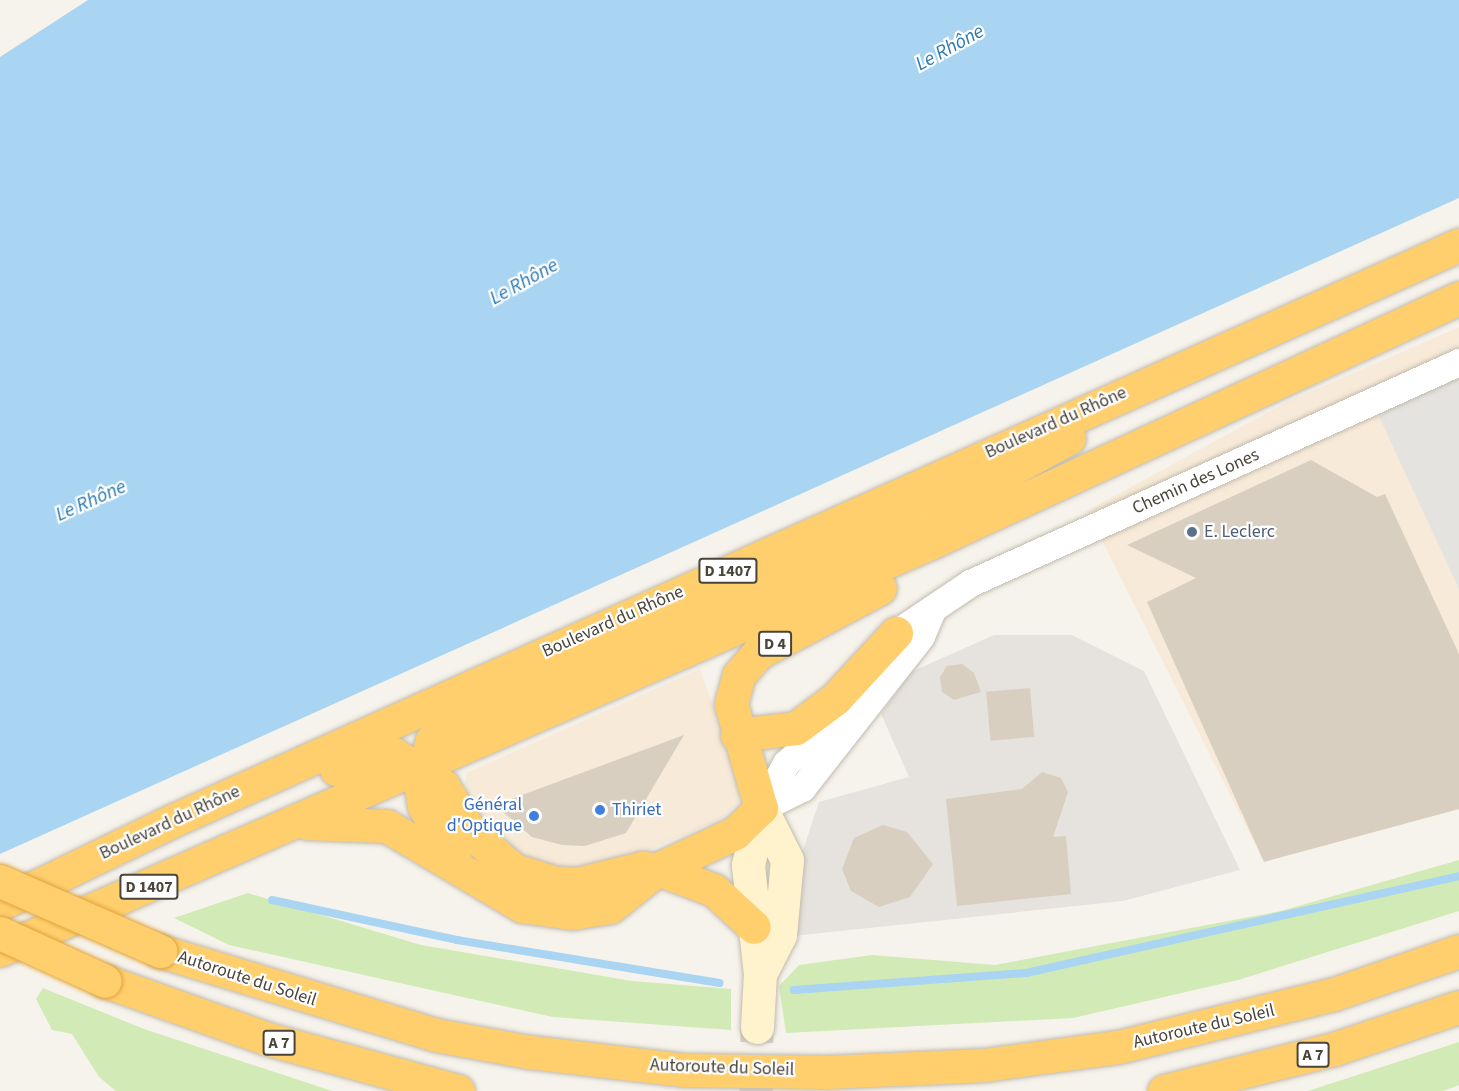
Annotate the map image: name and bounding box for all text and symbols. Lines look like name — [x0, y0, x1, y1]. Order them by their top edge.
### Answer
water label: Le Rhône — [912, 19, 988, 77]
water label: Le Rhône — [486, 253, 562, 311]
street label: Boulevard du Rhône — [982, 382, 1130, 464]
street label: Chemin des Lones — [1129, 444, 1263, 520]
water label: Le Rhône — [52, 475, 130, 527]
place label: E. Leclerc — [1204, 521, 1275, 543]
marker: E. Leclerc — [1185, 525, 1199, 539]
road number: D 1407 — [698, 558, 758, 584]
street label: Boulevard du Rhône — [539, 581, 687, 663]
road number: D 4 — [757, 631, 793, 657]
street label: Boulevard du Rhône — [96, 781, 244, 865]
place label: Général d'Optique — [447, 795, 522, 838]
place label: Thiriet — [612, 799, 661, 821]
marker: Thiriet — [593, 803, 607, 817]
marker: Général d'Optique — [527, 809, 541, 823]
road number: D 1407 — [119, 874, 179, 900]
street label: Autoroute du Soleil — [175, 946, 319, 1012]
street label: Autoroute du Soleil — [1131, 1000, 1277, 1054]
road number: A 7 — [262, 1030, 296, 1056]
road number: A 7 — [1296, 1042, 1330, 1068]
street label: Autoroute du Soleil — [650, 1055, 794, 1081]

